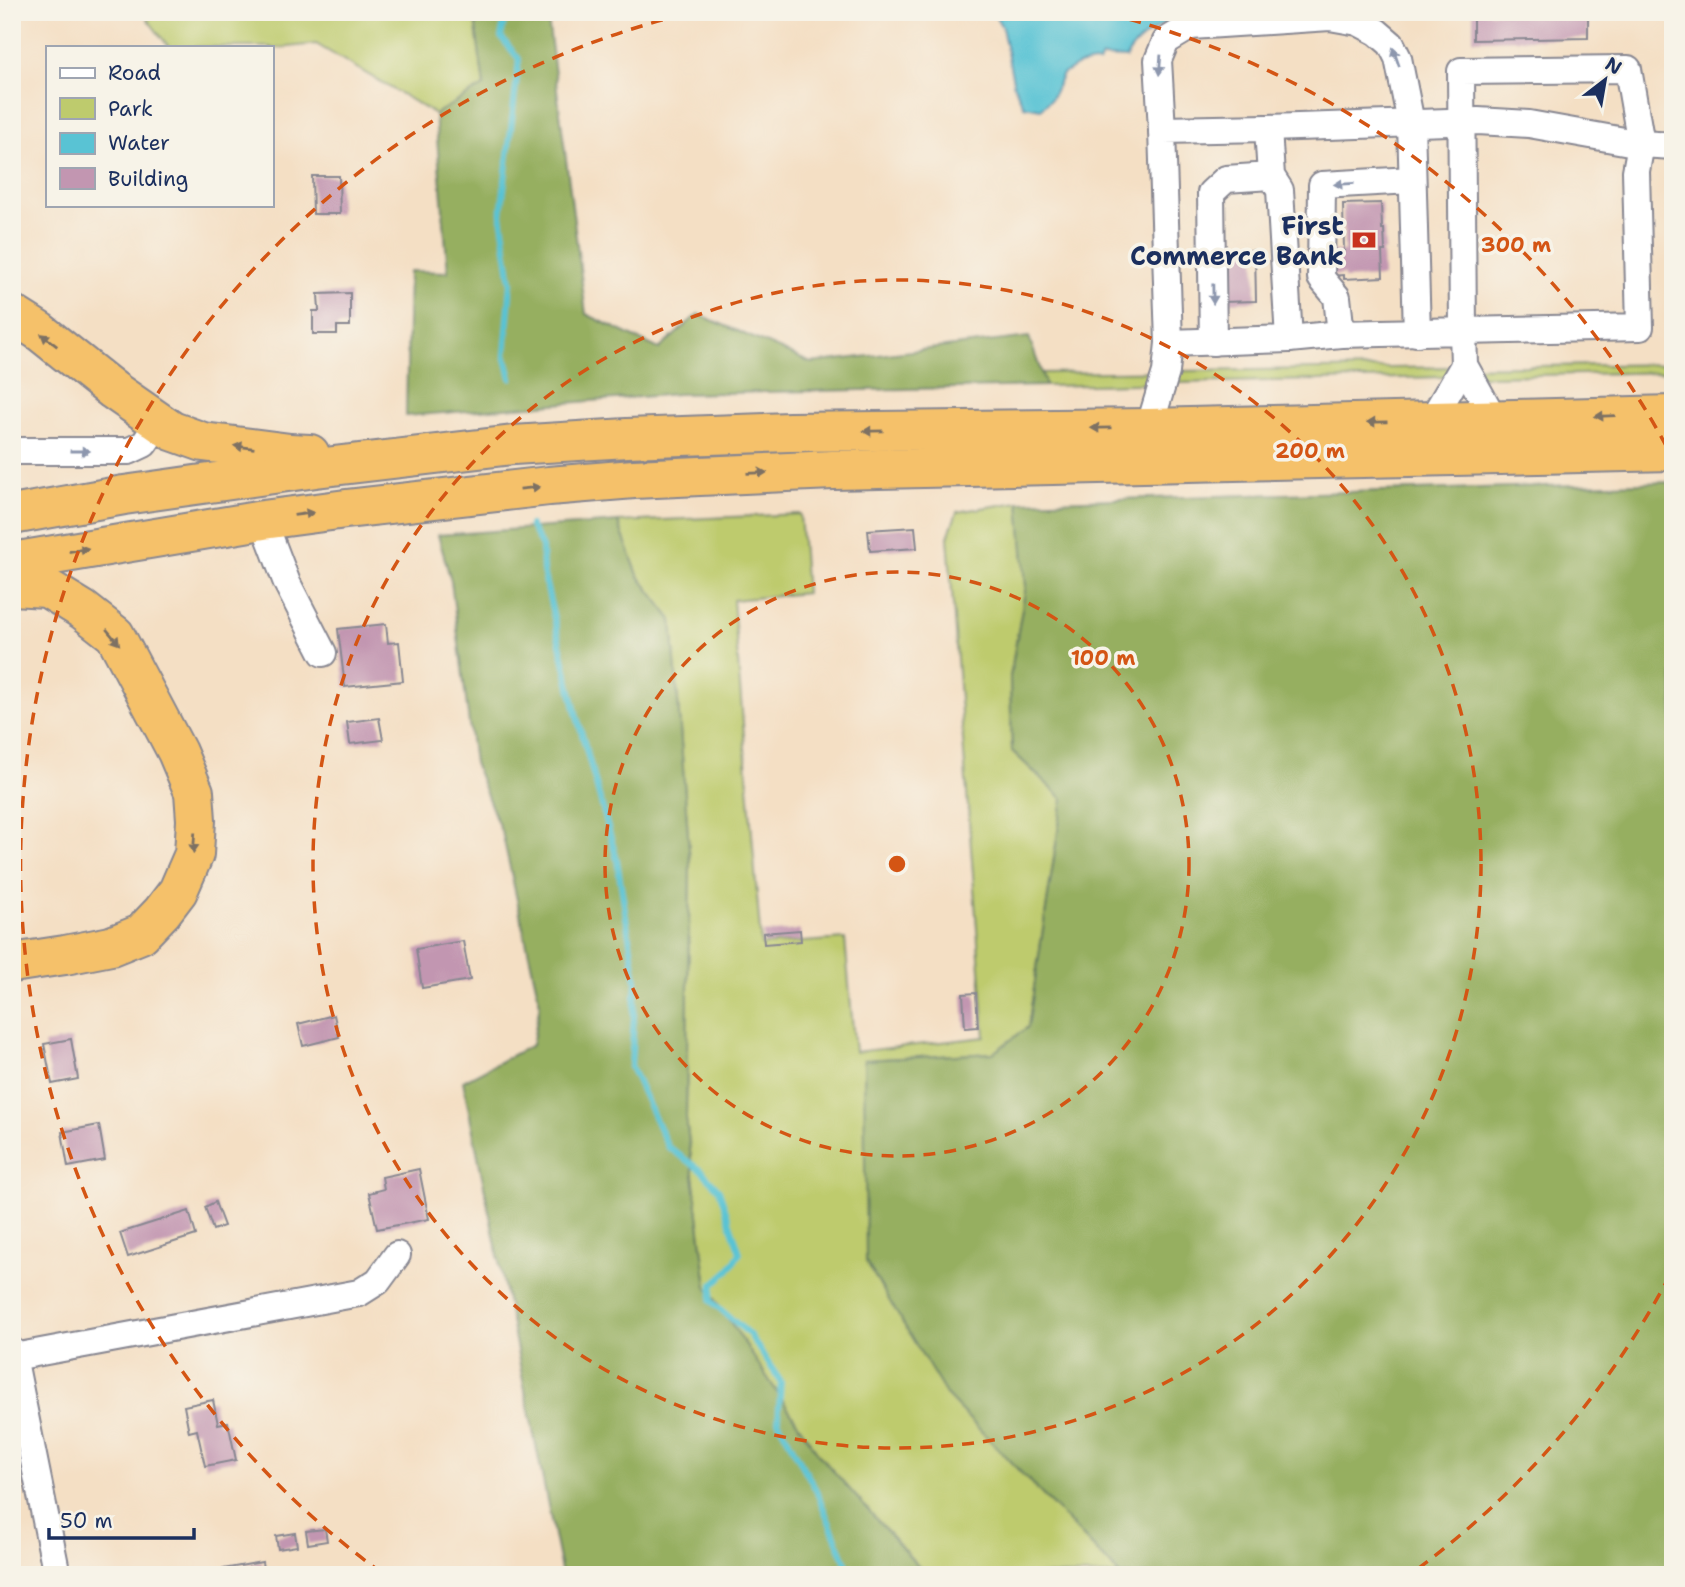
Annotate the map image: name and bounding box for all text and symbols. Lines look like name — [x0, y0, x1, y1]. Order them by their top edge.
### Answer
legend — [46, 46, 273, 206]
north arrow — [1570, 46, 1640, 116]
one-way arrow — [1390, 47, 1401, 68]
text: N — [1601, 51, 1626, 80]
one-way arrow — [1154, 54, 1165, 76]
text: Road — [108, 59, 161, 87]
text: Park — [108, 95, 153, 123]
text: Water — [108, 129, 170, 157]
text: Building — [108, 165, 188, 193]
one-way arrow — [1333, 179, 1355, 190]
place label: First Commerce Bank — [1130, 208, 1344, 273]
bank icon: First Commerce Bank — [1350, 226, 1378, 254]
text: 300 m — [1481, 231, 1551, 259]
one-way arrow — [1207, 284, 1219, 306]
one-way arrow — [41, 332, 59, 347]
one-way arrow — [1593, 410, 1615, 422]
one-way arrow — [1366, 416, 1388, 428]
one-way arrow — [1089, 422, 1111, 434]
one-way arrow — [862, 425, 884, 437]
text: 200 m — [1275, 437, 1345, 465]
one-way arrow — [233, 442, 255, 453]
one-way arrow — [70, 445, 92, 457]
one-way arrow — [746, 467, 768, 478]
one-way arrow — [519, 483, 541, 494]
one-way arrow — [293, 509, 315, 520]
one-way arrow — [68, 544, 90, 555]
one-way arrow — [105, 628, 120, 646]
text: 100 m — [1071, 644, 1135, 672]
one-way arrow — [188, 833, 199, 855]
centre of rings — [885, 852, 909, 876]
scale bar — [49, 1496, 194, 1540]
text: 50 m — [60, 1507, 113, 1535]

